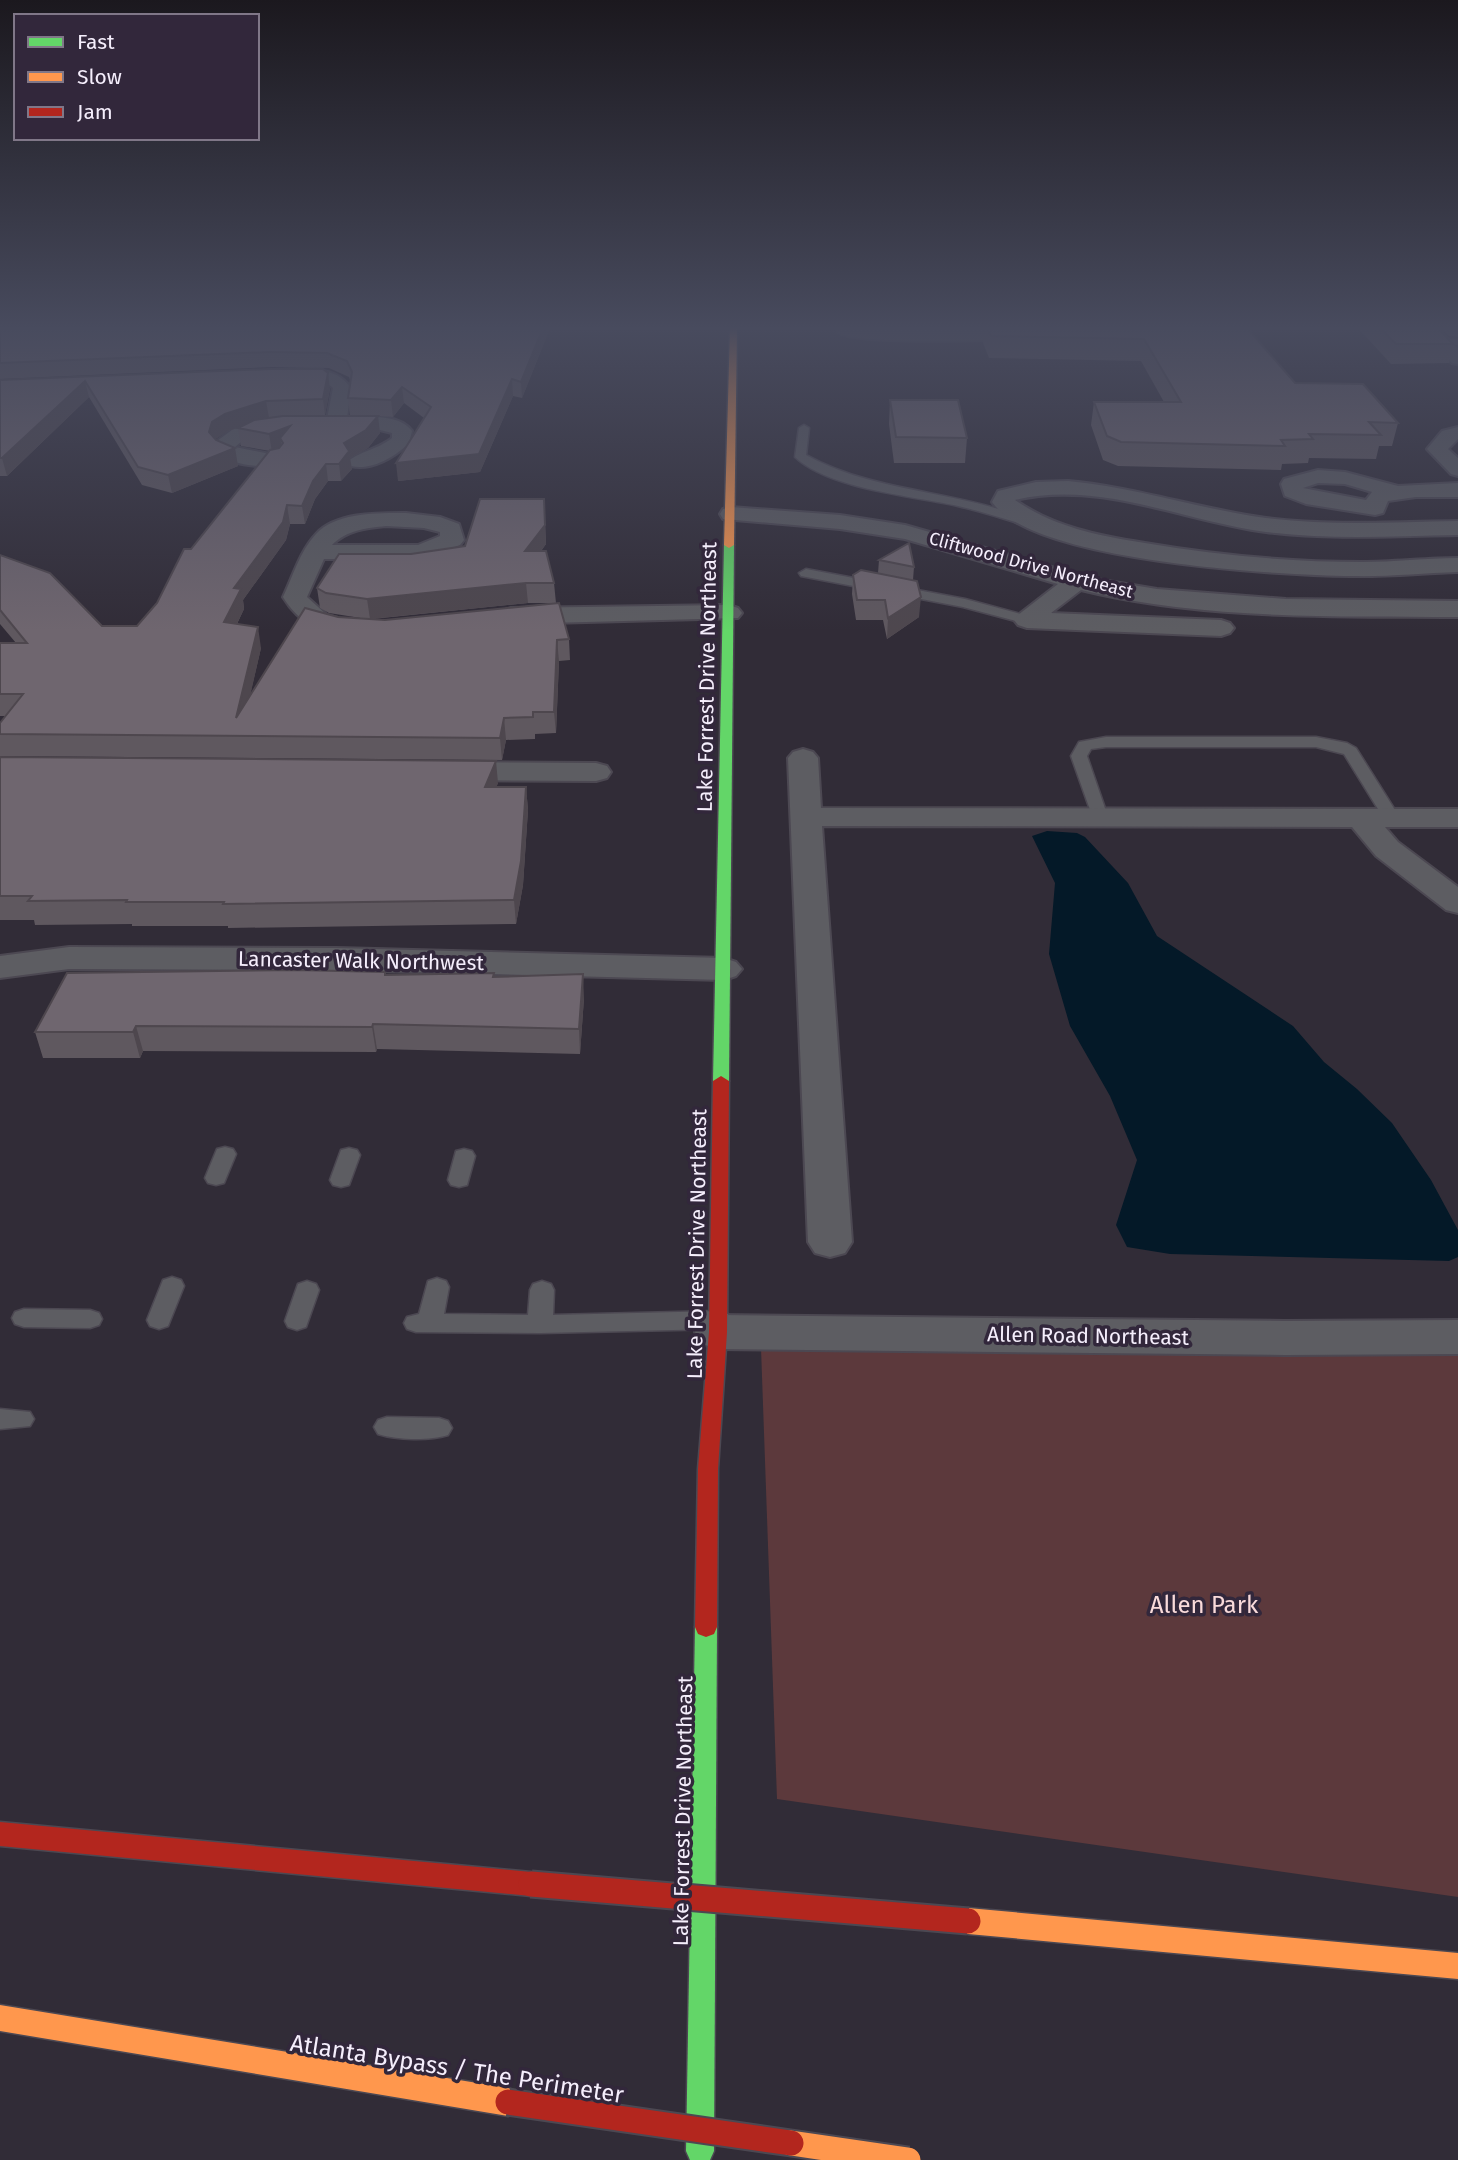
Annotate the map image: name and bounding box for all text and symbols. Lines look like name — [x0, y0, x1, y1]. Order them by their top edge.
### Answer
legend — [14, 14, 259, 140]
text: Fast — [77, 29, 115, 55]
text: Slow — [77, 64, 122, 90]
text: Jam — [77, 99, 113, 125]
street label: Cliftwood Drive Northeast — [927, 527, 1136, 603]
street label: Lake Forrest Drive Northeast — [692, 541, 722, 812]
street label: Lancaster Walk Northwest — [238, 946, 485, 976]
street label: Lake Forrest Drive Northeast — [682, 1108, 712, 1379]
street label: Allen Road Northeast — [987, 1321, 1190, 1351]
park label: Allen Park — [1150, 1591, 1259, 1619]
street label: Lake Forrest Drive Northeast — [668, 1675, 698, 1946]
street label: Atlanta Bypass / The Perimeter — [288, 2029, 626, 2109]

